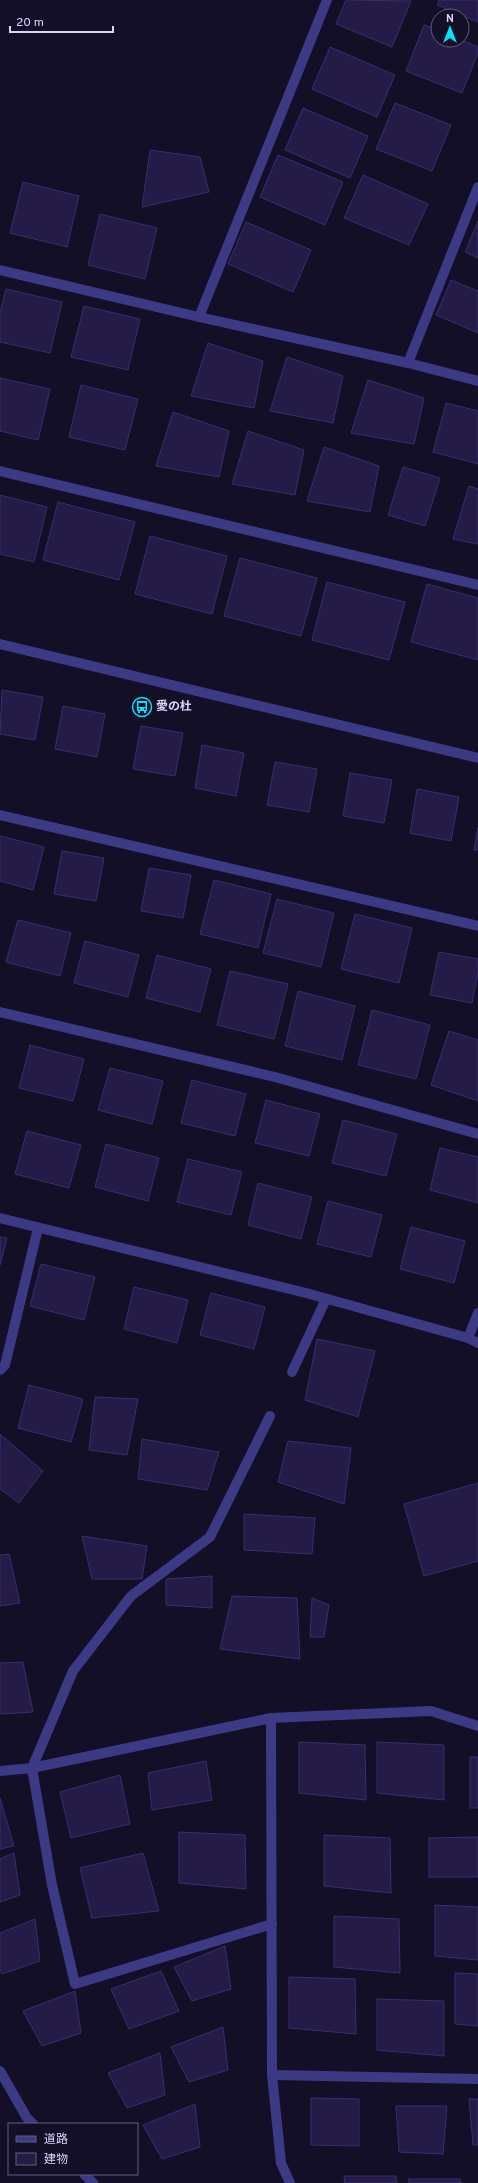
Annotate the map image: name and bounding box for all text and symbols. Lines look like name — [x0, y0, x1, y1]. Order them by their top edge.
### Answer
scale bar — [10, 8, 113, 34]
north arrow — [430, 8, 470, 48]
text: N — [446, 12, 454, 26]
text: 20 m — [16, 15, 44, 31]
bus stop icon: 愛の杜 — [131, 696, 153, 718]
place label: 愛の杜 — [156, 699, 192, 715]
legend — [8, 2123, 138, 2175]
text: 道路 — [44, 2132, 68, 2148]
text: 建物 — [44, 2152, 68, 2168]

